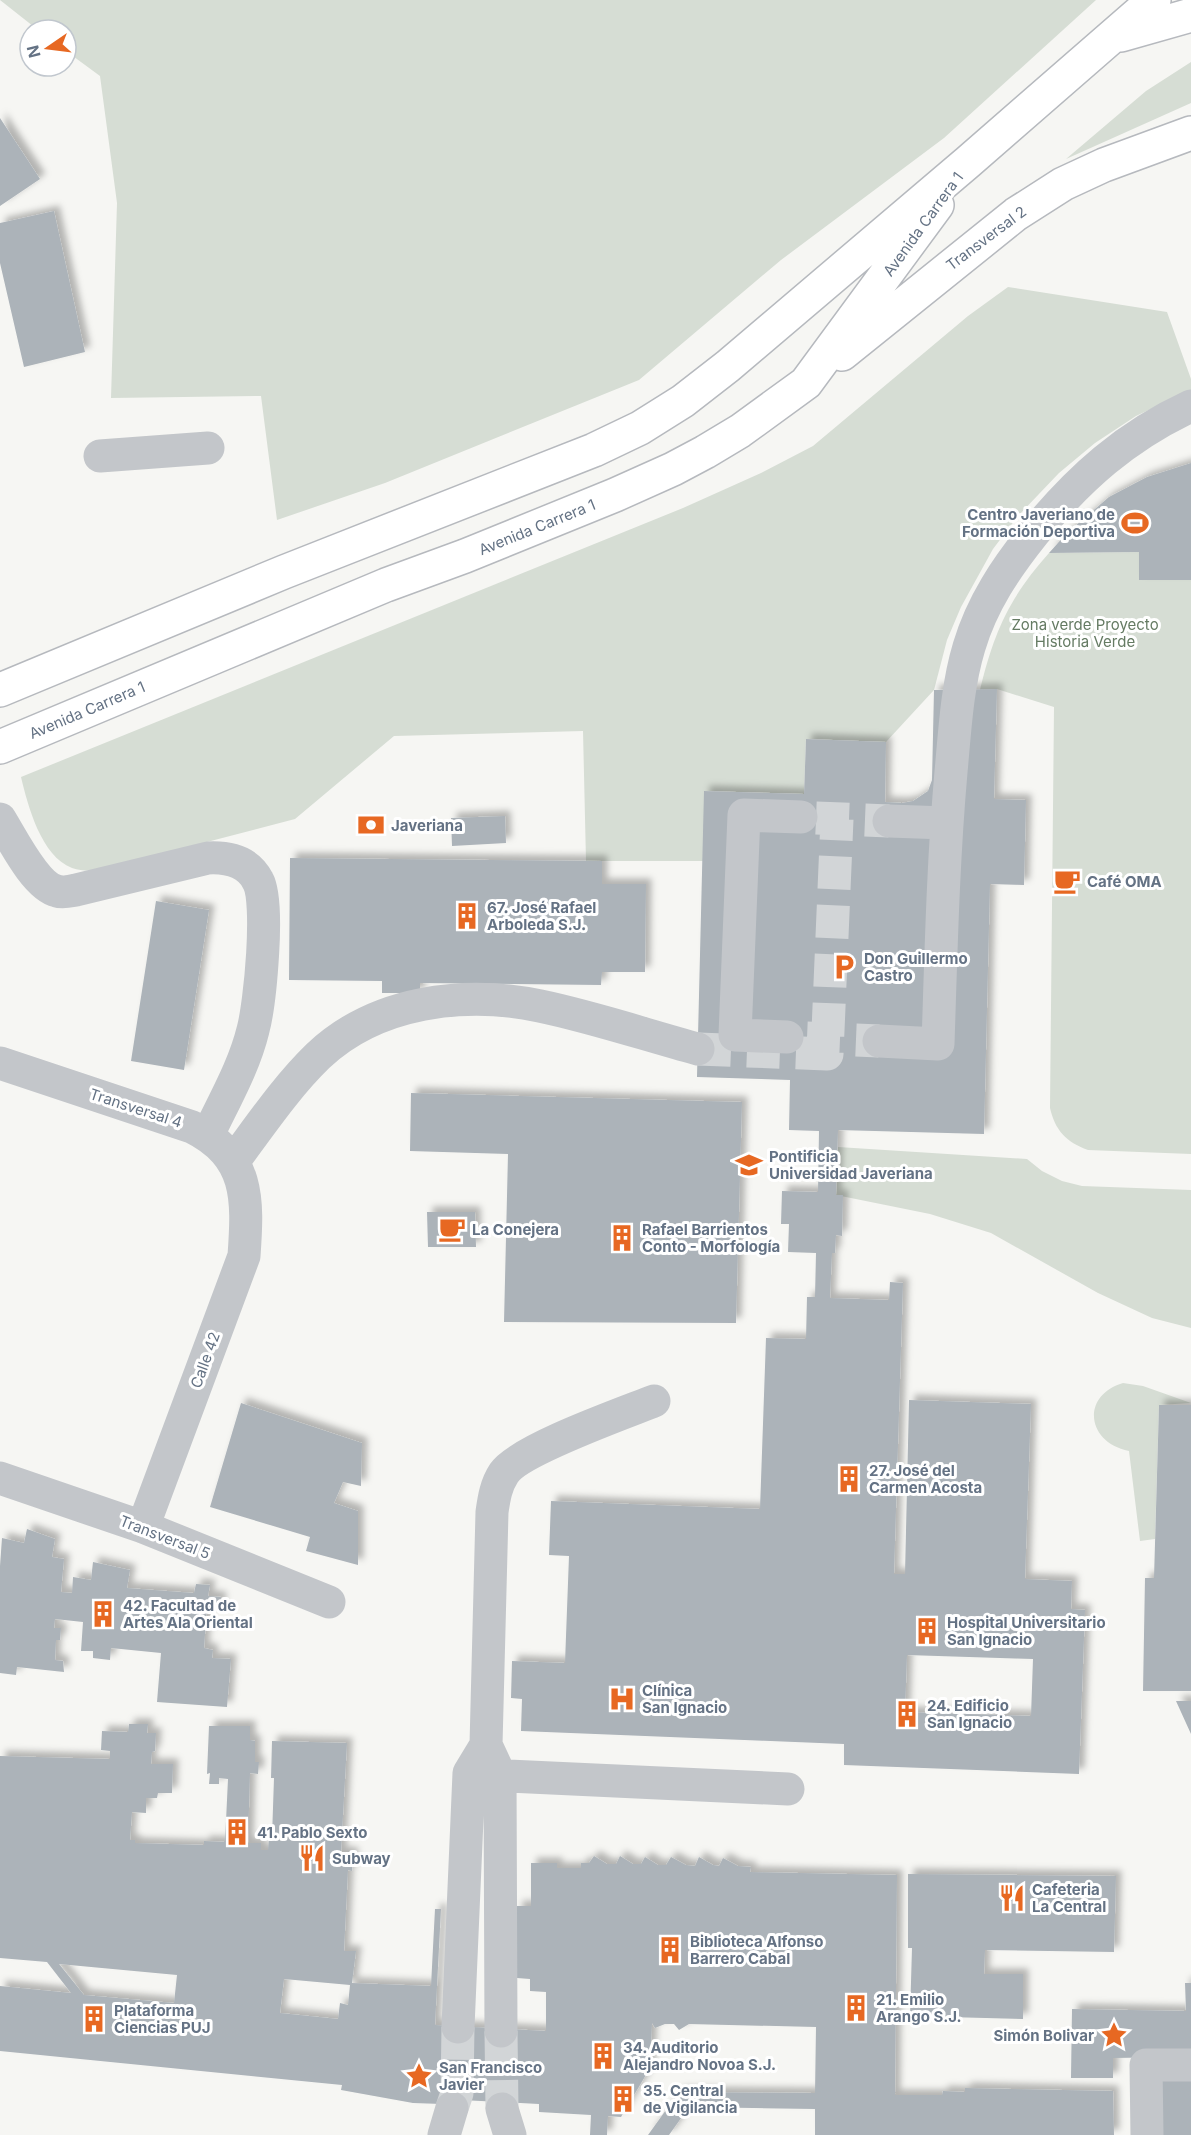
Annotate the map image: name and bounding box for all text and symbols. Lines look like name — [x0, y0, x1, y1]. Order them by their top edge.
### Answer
north arrow — [18, 18, 78, 78]
text: N — [22, 43, 45, 60]
street label: Avenida Carrera 1 — [879, 168, 967, 280]
street label: Transversal 2 — [942, 202, 1030, 274]
street label: Avenida Carrera 1 — [476, 495, 598, 559]
place label: Centro Javeriano de Formación Deportiva — [962, 505, 1115, 541]
sports icon: Centro Javeriano de Formación Deportiva — [1120, 508, 1150, 538]
park label: Zona verde Proyecto Historia Verde — [1011, 615, 1159, 651]
street label: Avenida Carrera 1 — [26, 677, 148, 743]
bank icon: Javeriana — [356, 810, 386, 840]
place label: Javeriana — [391, 816, 463, 835]
cafe icon: Café OMA — [1052, 866, 1082, 896]
place label: Café OMA — [1087, 872, 1162, 891]
place label: 67. José Rafael Arboleda S.J. — [487, 898, 596, 934]
building icon: 67. José Rafael Arboleda S.J. — [452, 901, 482, 931]
place label: Don Guillermo Castro — [864, 949, 968, 985]
parking icon: Don Guillermo Castro — [829, 952, 859, 982]
street label: Transversal 4 — [87, 1084, 185, 1132]
place label: Pontificia Universidad Javeriana — [769, 1147, 933, 1183]
school or university icon: Pontificia Universidad Javeriana — [734, 1150, 764, 1180]
cafe icon: La Conejera — [437, 1214, 467, 1244]
place label: La Conejera — [472, 1220, 559, 1239]
place label: Rafael Barrientos Conto - Morfología — [642, 1220, 780, 1256]
building icon: Rafael Barrientos Conto - Morfología — [607, 1223, 637, 1253]
street label: Calle 42 — [186, 1329, 224, 1391]
place label: 27. José del Carmen Acosta — [869, 1461, 982, 1497]
building icon: 27. José del Carmen Acosta — [834, 1464, 864, 1494]
street label: Transversal 5 — [117, 1511, 213, 1563]
place label: 42. Facultad de Artes Ala Oriental — [123, 1596, 253, 1632]
building icon: 42. Facultad de Artes Ala Oriental — [88, 1599, 118, 1629]
place label: Hospital Universitario San Ignacio — [947, 1613, 1106, 1649]
building icon: Hospital Universitario San Ignacio — [912, 1616, 942, 1646]
place label: Clínica San Ignacio — [642, 1681, 727, 1717]
hospital icon: Clínica San Ignacio — [607, 1684, 637, 1714]
place label: 24. Edificio San Ignacio — [927, 1696, 1012, 1732]
building icon: 24. Edificio San Ignacio — [892, 1699, 922, 1729]
building icon: 41. Pablo Sexto — [222, 1817, 252, 1847]
place label: 41. Pablo Sexto — [257, 1823, 368, 1842]
restaurant icon: Subway — [297, 1843, 327, 1873]
place label: Subway — [332, 1849, 391, 1868]
place label: Cafeteria La Central — [1032, 1880, 1106, 1916]
restaurant icon: Cafeteria La Central — [997, 1883, 1027, 1913]
place label: Biblioteca Alfonso Barrero Cabal — [690, 1932, 823, 1968]
building icon: Biblioteca Alfonso Barrero Cabal — [655, 1935, 685, 1965]
place label: 21. Emilio Arango S.J. — [876, 1990, 961, 2026]
building icon: 21. Emilio Arango S.J. — [841, 1993, 871, 2023]
place label: Plataforma Ciencias PUJ — [114, 2001, 210, 2037]
building icon: Plataforma Ciencias PUJ — [79, 2004, 109, 2034]
place icon: Simón Bolivar — [1099, 2020, 1129, 2050]
place label: Simón Bolivar — [993, 2026, 1094, 2045]
place label: 34. Auditorio Alejandro Novoa S.J. — [623, 2038, 776, 2074]
building icon: 34. Auditorio Alejandro Novoa S.J. — [588, 2041, 618, 2071]
place label: San Francisco Javier — [439, 2058, 542, 2094]
place icon: San Francisco Javier — [404, 2061, 434, 2091]
place label: 35. Central de Vigilancia — [643, 2081, 737, 2117]
building icon: 35. Central de Vigilancia — [608, 2084, 638, 2114]

